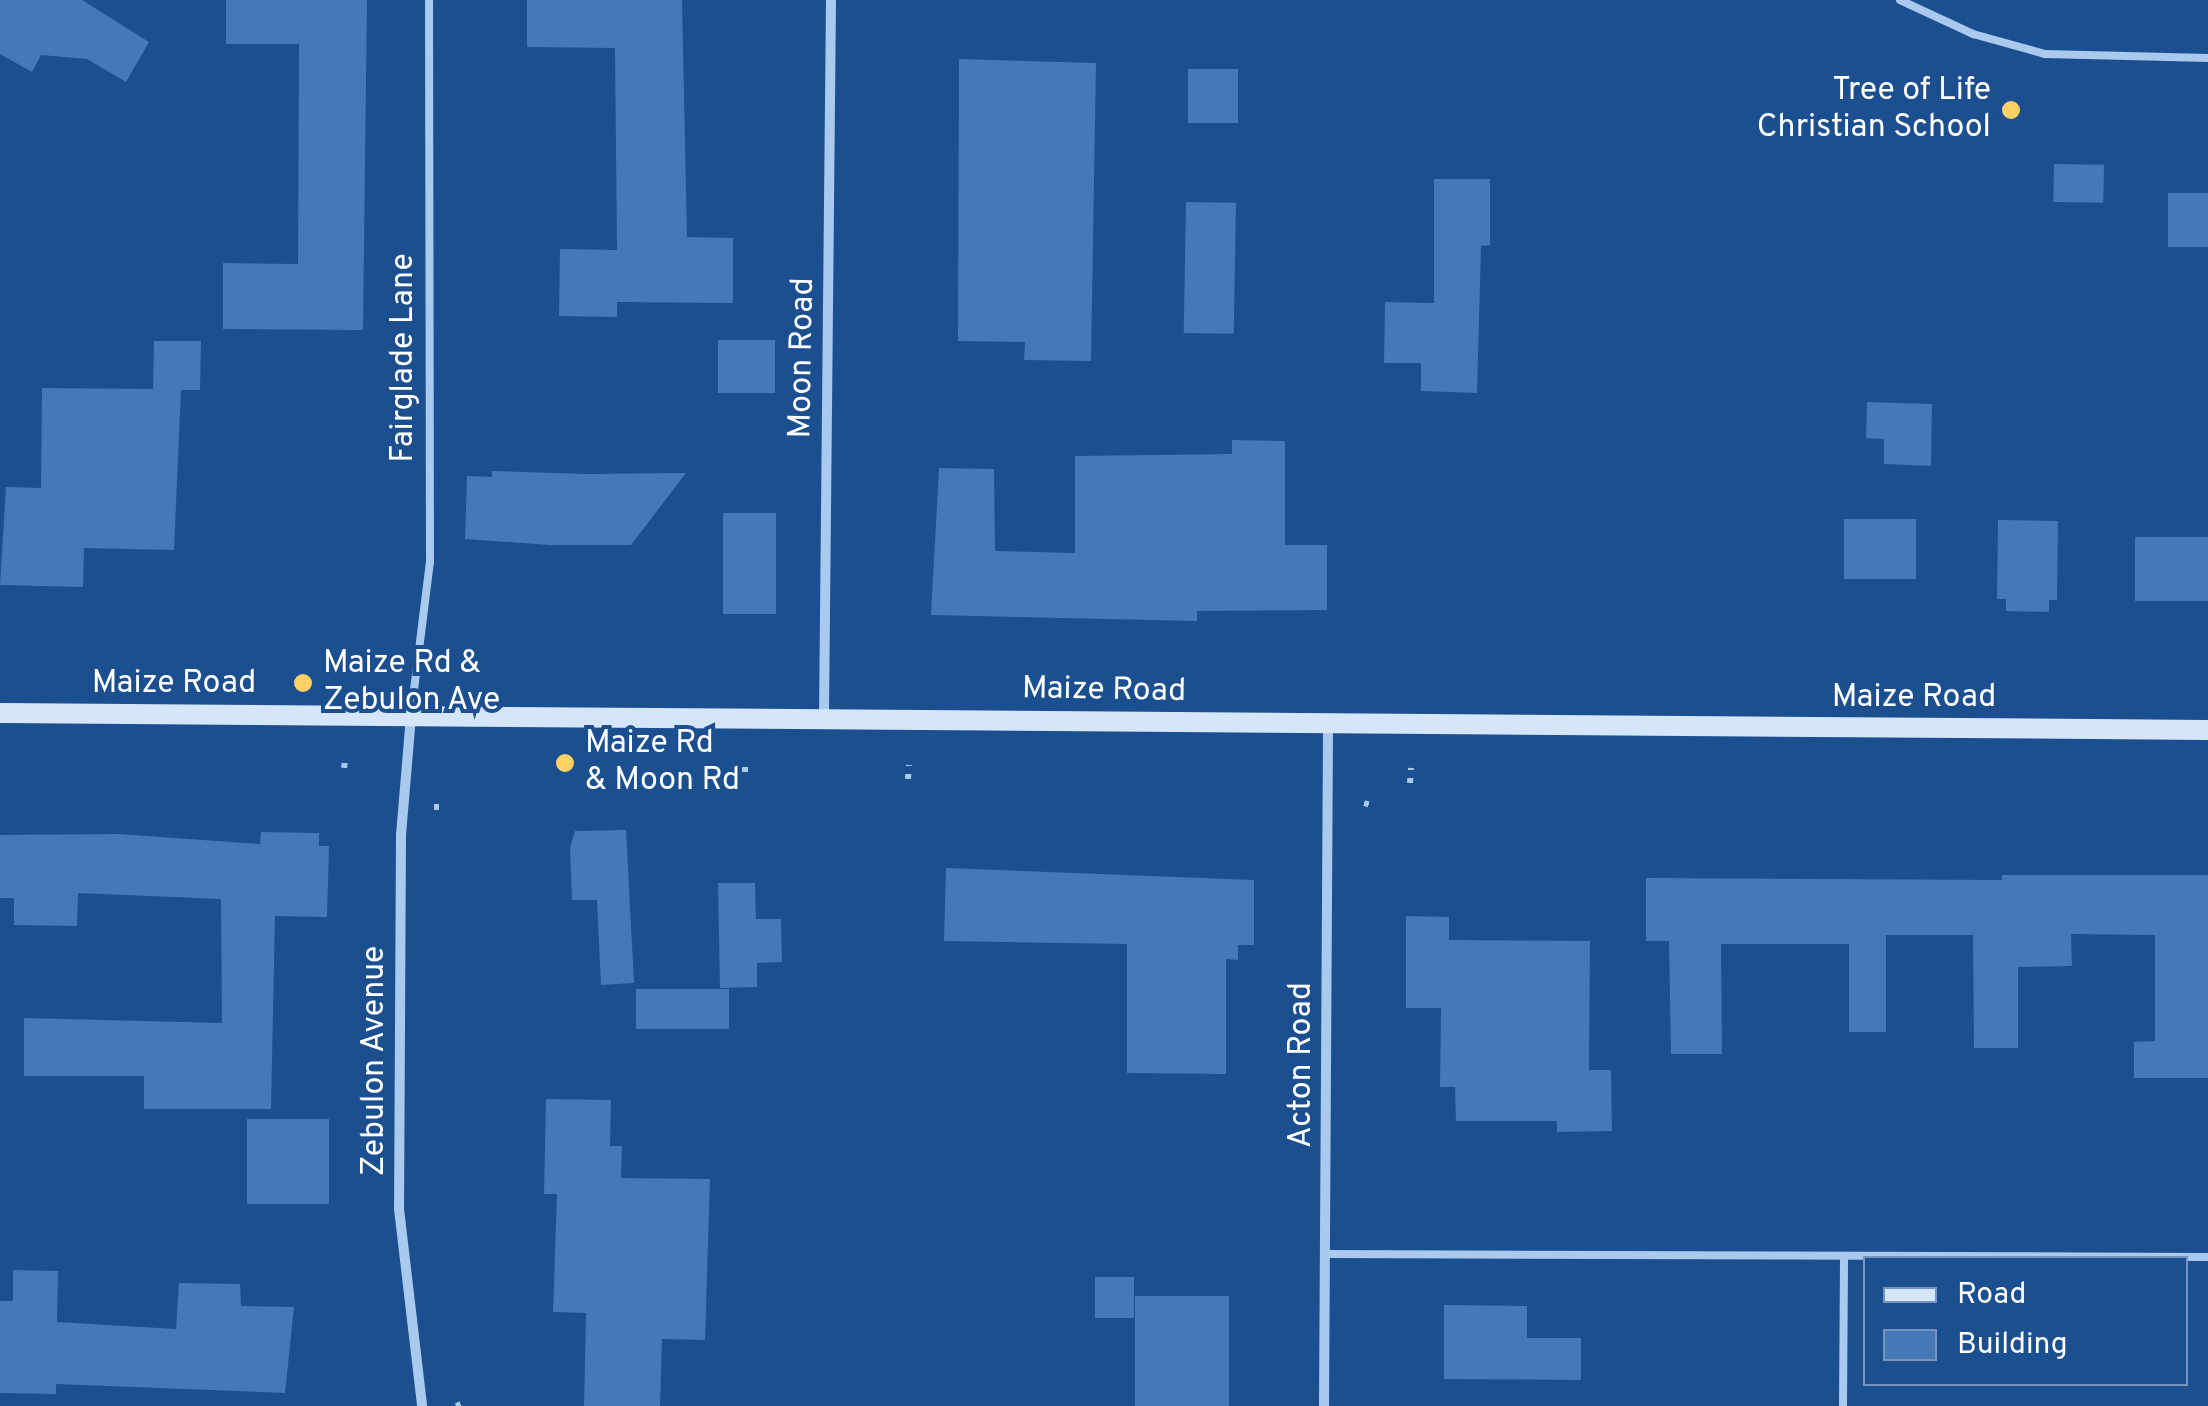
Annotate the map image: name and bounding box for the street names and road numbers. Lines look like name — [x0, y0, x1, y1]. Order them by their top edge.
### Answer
street label: Fairglade Lane — [385, 253, 423, 463]
street label: Moon Road — [782, 277, 824, 439]
street label: Maize Road — [92, 665, 256, 703]
street label: Maize Road — [1021, 670, 1187, 712]
street label: Maize Road — [1832, 679, 1996, 717]
street label: Zebulon Avenue — [356, 945, 394, 1177]
street label: Acton Road — [1283, 982, 1321, 1148]

